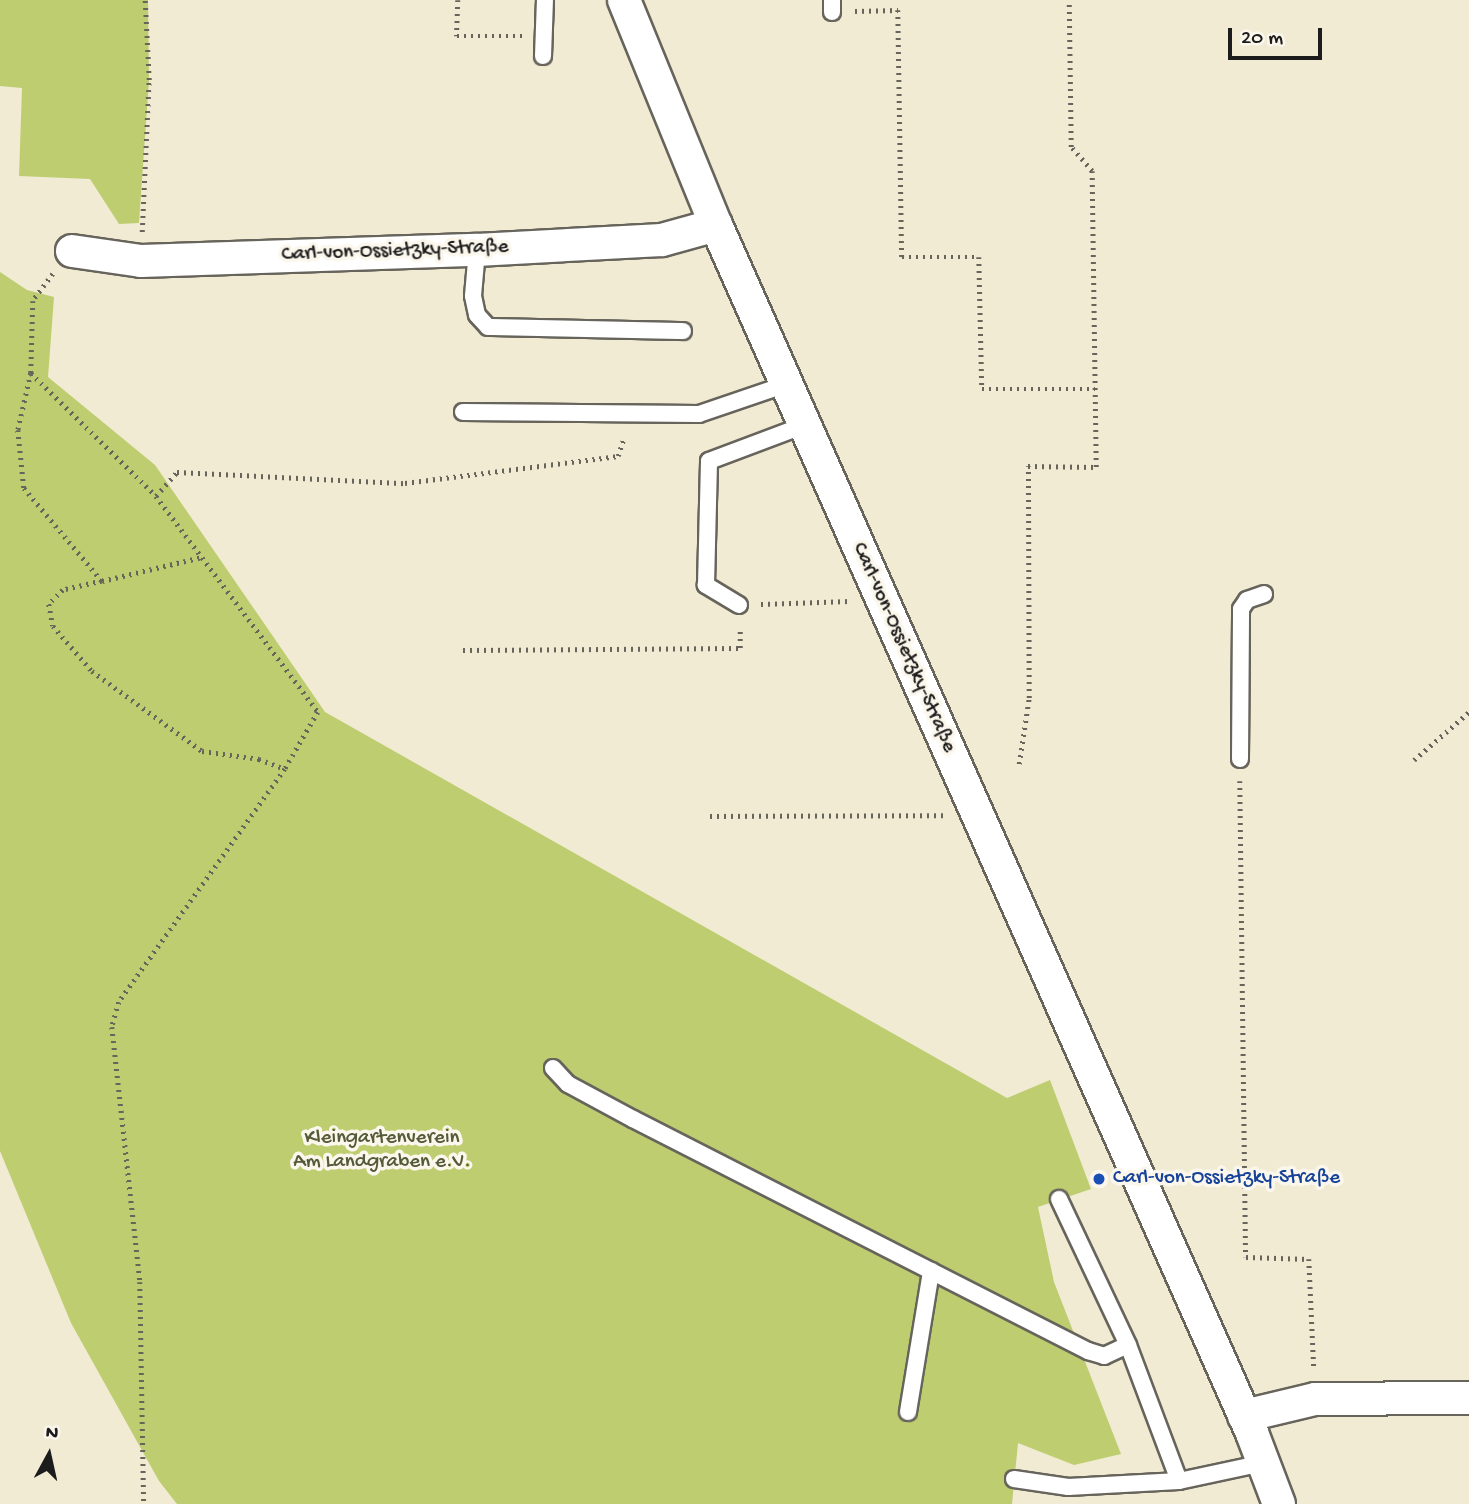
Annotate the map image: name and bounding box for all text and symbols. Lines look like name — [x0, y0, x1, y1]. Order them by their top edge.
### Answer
scale bar — [1231, 14, 1326, 58]
text: 20 m — [1241, 27, 1283, 52]
street label: Carl-von-Ossietzky-Straße — [281, 235, 509, 269]
street label: Carl-von-Ossietzky-Straße — [845, 539, 961, 757]
park label: Kleingartenverein Am Landgraben e.V. — [293, 1126, 471, 1176]
place label: Carl-von-Ossietzky-Straße — [1113, 1166, 1340, 1192]
marker: Carl-von-Ossietzky-Straße — [1091, 1171, 1107, 1187]
north arrow — [14, 1420, 84, 1490]
text: N — [44, 1421, 60, 1446]

